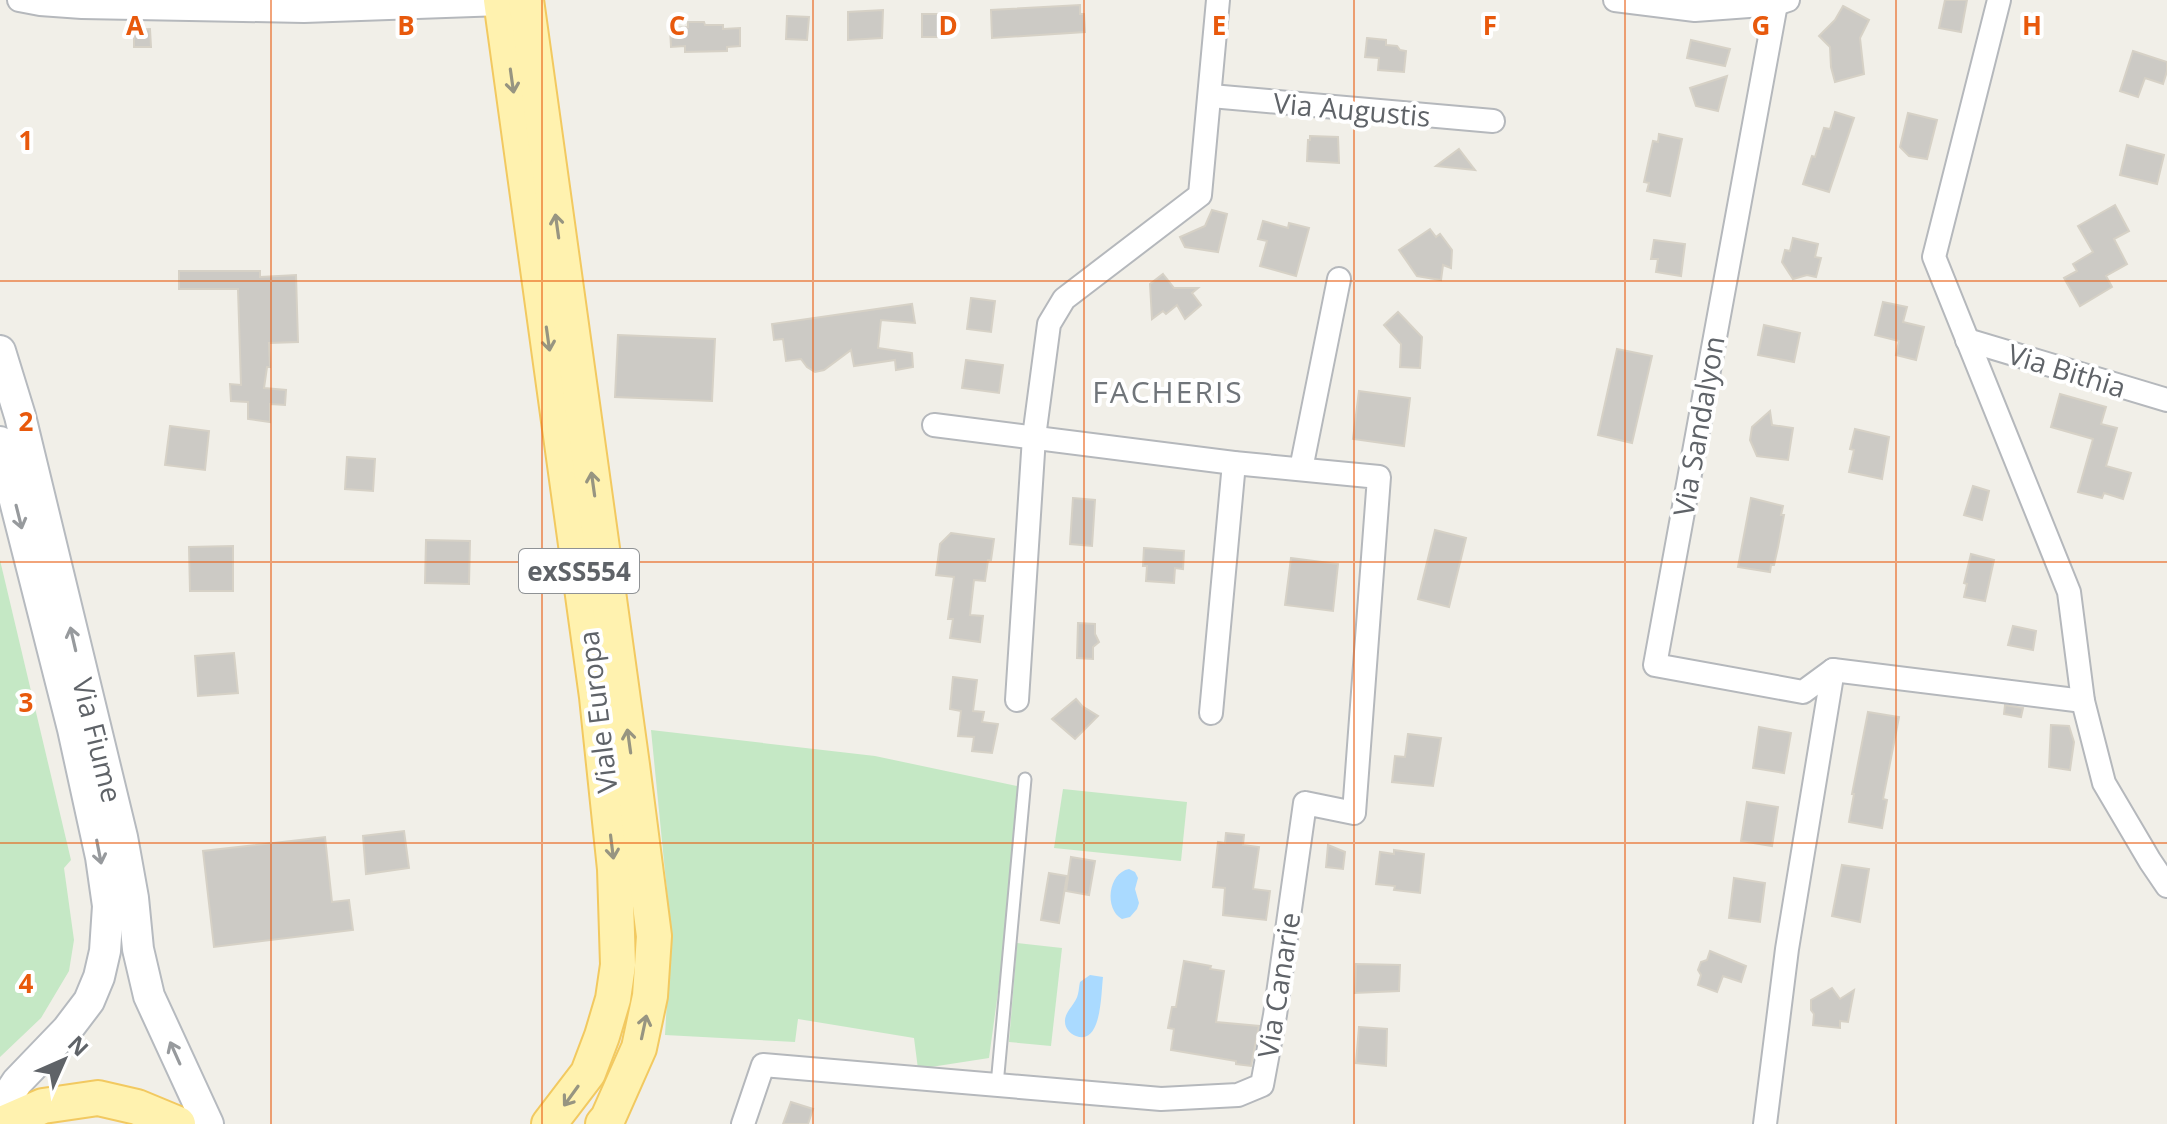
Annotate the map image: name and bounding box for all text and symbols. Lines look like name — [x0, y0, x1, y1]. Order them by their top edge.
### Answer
text: A — [126, 7, 144, 43]
text: B — [397, 7, 415, 43]
text: C — [669, 7, 685, 43]
text: D — [938, 7, 958, 43]
text: E — [1212, 7, 1226, 43]
text: F — [1483, 7, 1497, 43]
text: G — [1752, 7, 1770, 43]
text: H — [2022, 7, 2042, 43]
one-way arrow — [505, 68, 520, 93]
street label: Via Augustis — [1272, 83, 1432, 135]
text: 1 — [19, 122, 33, 158]
one-way arrow — [549, 214, 564, 240]
one-way arrow — [541, 326, 556, 351]
street label: Via Sandalyon — [1663, 333, 1733, 519]
street label: Via Bithia — [2003, 334, 2131, 406]
district label: FACHERIS — [1092, 371, 1244, 412]
text: 2 — [19, 403, 34, 439]
one-way arrow — [585, 472, 600, 497]
one-way arrow — [13, 504, 28, 530]
road number: exSS554 — [519, 549, 639, 593]
one-way arrow — [65, 627, 80, 652]
street label: Viale Europa — [568, 629, 626, 795]
street label: Via Fiume — [64, 674, 132, 806]
text: 3 — [19, 684, 33, 720]
one-way arrow — [621, 729, 636, 755]
one-way arrow — [605, 834, 620, 859]
one-way arrow — [93, 839, 108, 864]
street label: Via Canarie — [1248, 910, 1308, 1060]
text: 4 — [19, 965, 34, 1001]
one-way arrow — [637, 1015, 652, 1040]
north arrow — [24, 1020, 104, 1100]
text: N — [62, 1028, 96, 1062]
one-way arrow — [167, 1041, 182, 1065]
one-way arrow — [563, 1085, 579, 1107]

